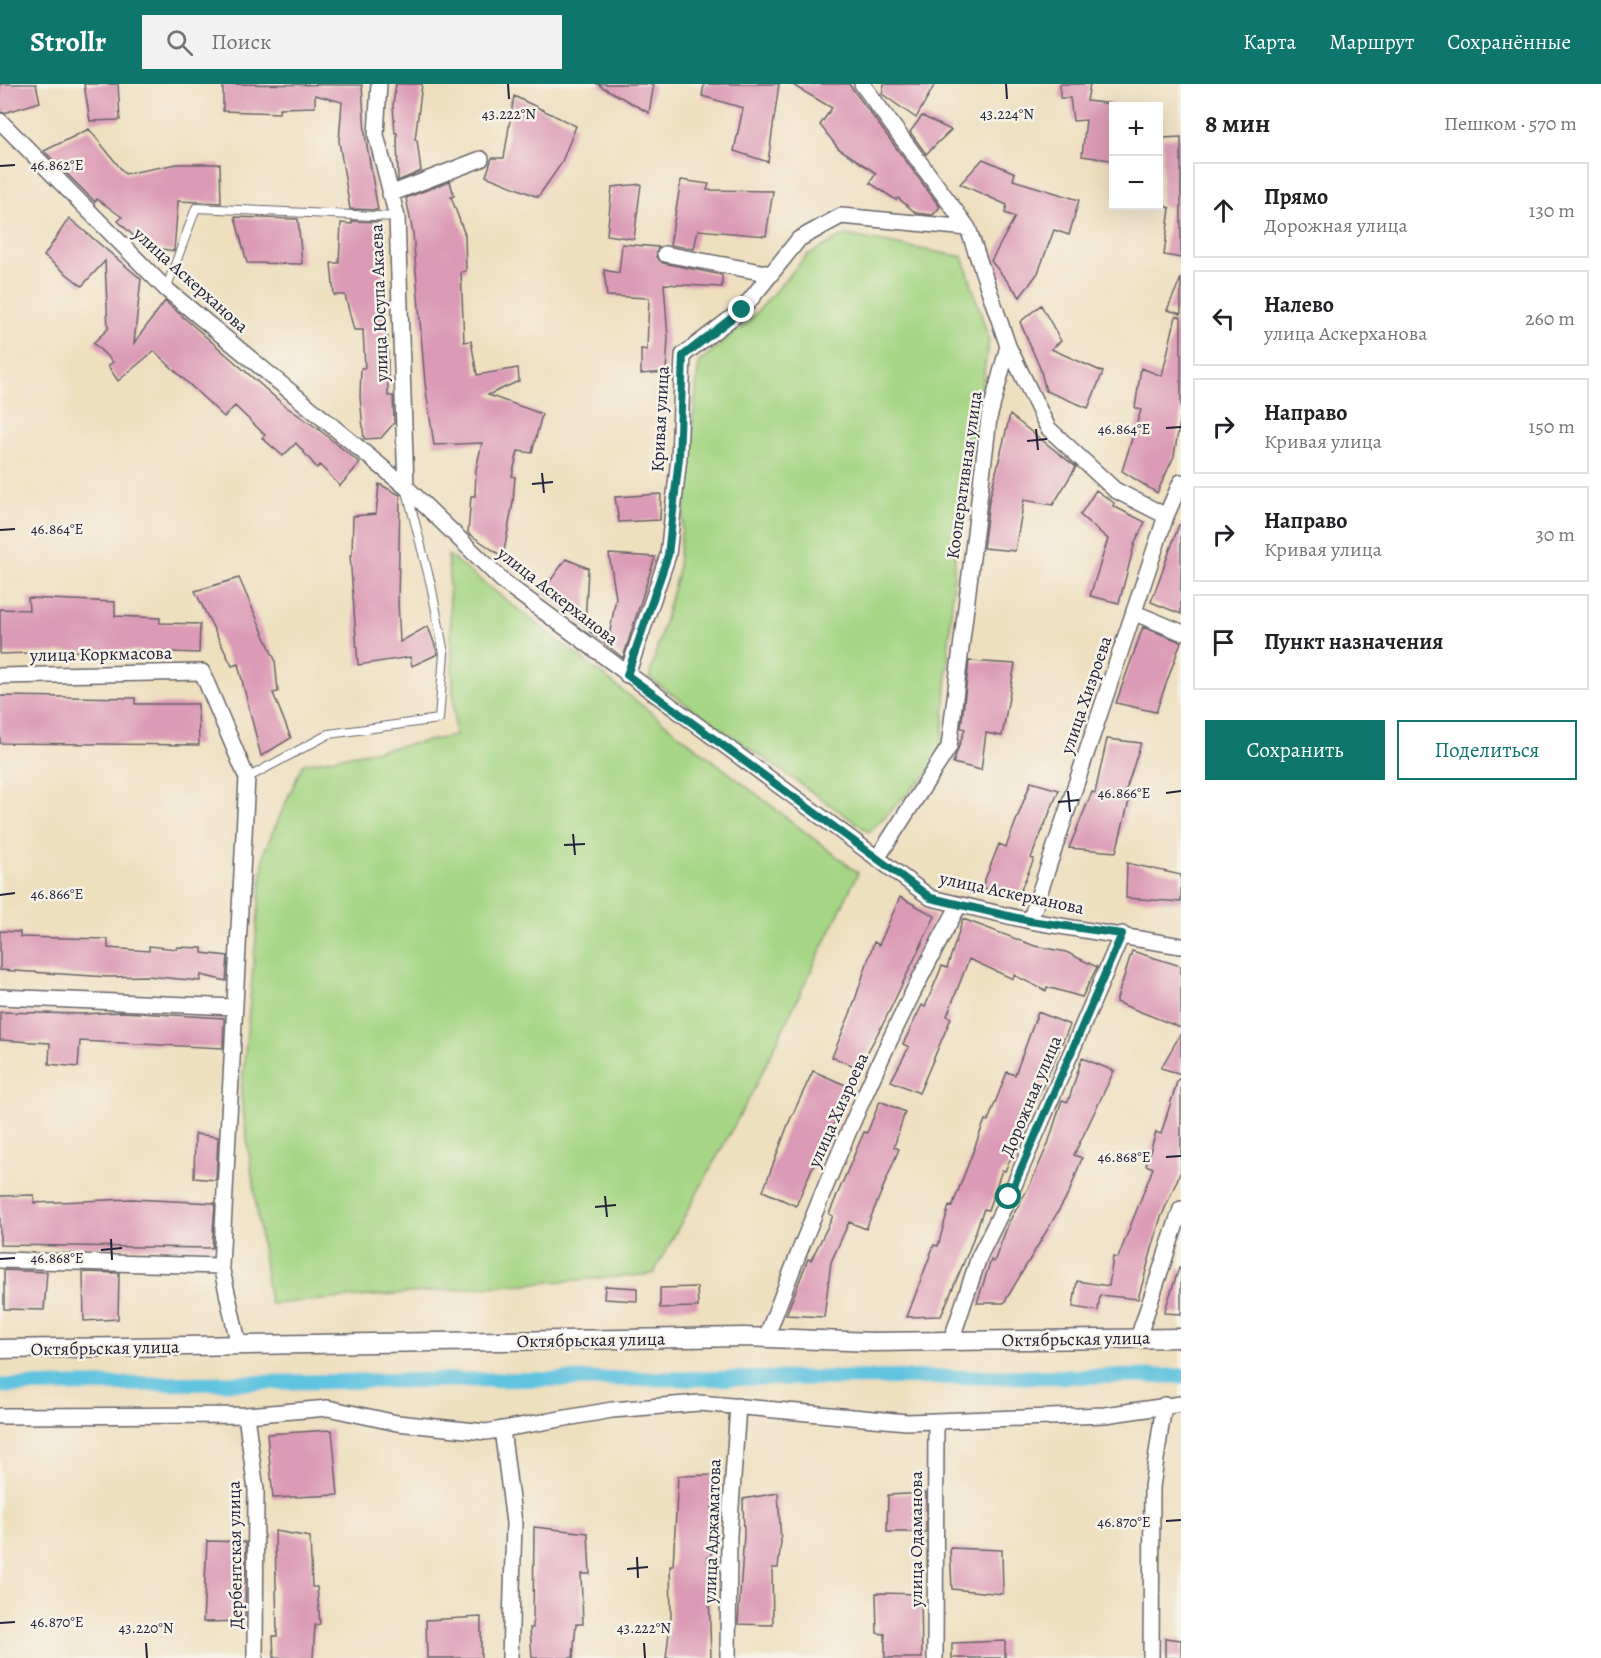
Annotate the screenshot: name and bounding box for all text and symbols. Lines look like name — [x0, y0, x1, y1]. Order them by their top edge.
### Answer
search box — [142, 15, 562, 69]
text: Strollr — [30, 23, 106, 61]
icon: search — [163, 26, 196, 59]
text: Поиск — [211, 27, 271, 57]
text: Карта — [1243, 28, 1296, 56]
text: Маршрут — [1329, 28, 1414, 56]
text: Сохранённые — [1447, 28, 1571, 56]
map controls — [1109, 102, 1163, 210]
button: + — [1109, 102, 1163, 156]
text: 43.222°N — [482, 104, 536, 124]
text: 43.224°N — [980, 104, 1034, 124]
text: 8 мин — [1205, 106, 1270, 141]
text: Пешком · 570 m — [1444, 110, 1577, 137]
text: 46.862°E — [30, 155, 84, 175]
button: − — [1109, 156, 1163, 210]
text: Прямо — [1264, 182, 1328, 212]
icon: ahead — [1207, 194, 1240, 227]
text: 130 m — [1529, 197, 1575, 224]
text: Дорожная улица — [1264, 212, 1408, 239]
street label: улица Аскерханова — [128, 221, 254, 339]
street label: улица Юсупа Акаева — [364, 223, 394, 383]
text: Налево — [1264, 290, 1334, 320]
route end — [728, 296, 754, 322]
icon: left — [1207, 302, 1240, 335]
text: 260 m — [1525, 305, 1575, 332]
text: улица Аскерханова — [1264, 320, 1427, 347]
street label: Кривая улица — [645, 365, 675, 473]
street label: Кооперативная улица — [940, 389, 988, 561]
text: Направо — [1264, 398, 1347, 428]
icon: right — [1207, 410, 1240, 443]
text: 150 m — [1528, 413, 1575, 440]
text: 46.864°E — [1098, 419, 1150, 439]
text: Кривая улица — [1264, 428, 1382, 455]
text: Направо — [1264, 506, 1347, 536]
icon: right — [1207, 518, 1240, 551]
text: 46.864°E — [31, 519, 83, 539]
text: 30 m — [1535, 521, 1575, 548]
text: Кривая улица — [1264, 536, 1382, 563]
street label: улица Аскерханова — [492, 541, 624, 651]
icon: arrive — [1207, 626, 1240, 659]
text: Пункт назначения — [1264, 627, 1443, 657]
street label: улица Хизроева — [1054, 632, 1118, 758]
street label: улица Коркмасова — [29, 641, 173, 667]
button: Сохранить — [1205, 720, 1385, 780]
button: Поделиться — [1397, 720, 1577, 780]
text: 46.866°E — [1098, 783, 1150, 803]
street label: улица Аскерханова — [937, 866, 1087, 920]
text: 46.866°E — [31, 884, 83, 904]
street label: Дорожная улица — [995, 1031, 1068, 1160]
street label: улица Хизроева — [802, 1048, 874, 1172]
text: 46.868°E — [1097, 1147, 1151, 1167]
route start — [995, 1183, 1021, 1209]
text: 46.868°E — [30, 1248, 84, 1268]
street label: Октябрьская улица — [1002, 1326, 1151, 1352]
street label: Октябрьская улица — [517, 1327, 666, 1353]
street label: Октябрьская улица — [31, 1335, 180, 1361]
street label: улица Аджаматова — [697, 1458, 727, 1605]
street label: улица Одаманова — [904, 1470, 928, 1608]
street label: Дербентская улица — [222, 1480, 248, 1629]
text: 46.870°E — [1097, 1512, 1151, 1532]
text: 46.870°E — [30, 1612, 84, 1632]
text: 43.220°N — [118, 1618, 174, 1638]
text: 43.222°N — [617, 1618, 671, 1638]

